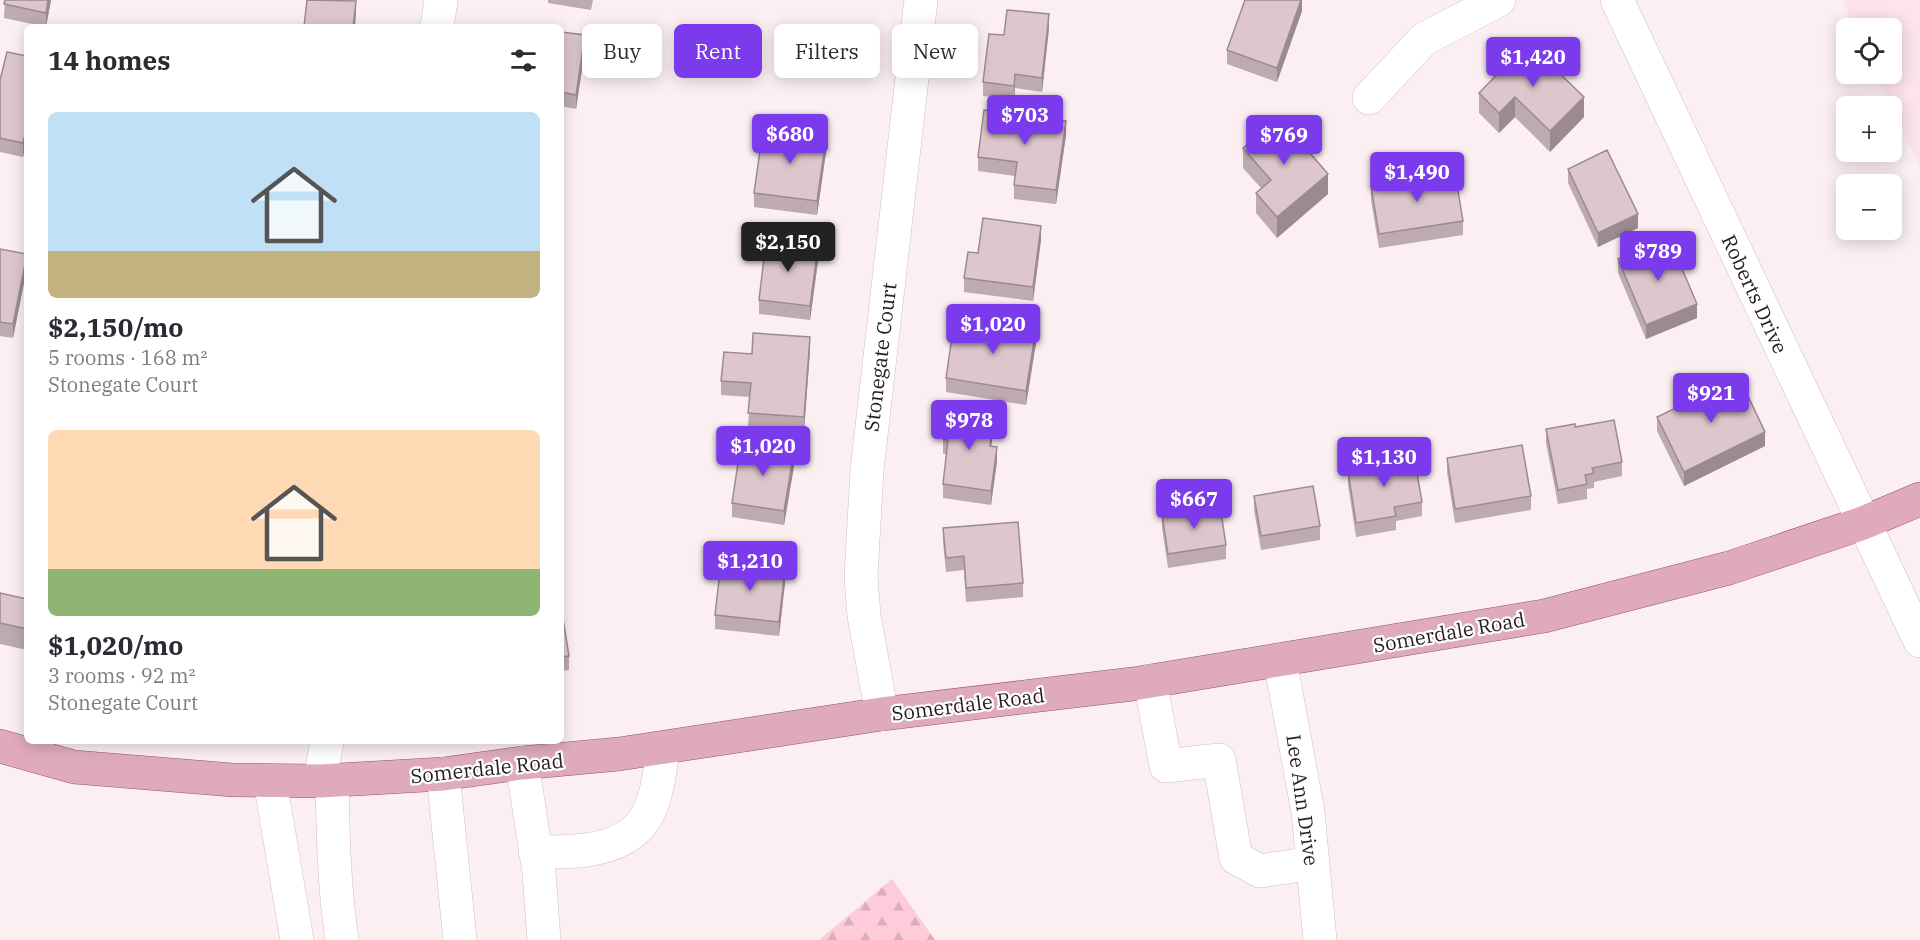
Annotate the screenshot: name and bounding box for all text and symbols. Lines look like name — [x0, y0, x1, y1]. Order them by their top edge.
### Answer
map controls — [1836, 18, 1902, 240]
button: locate — [1836, 18, 1902, 84]
chip: Buy — [582, 24, 662, 78]
chip: Rent — [674, 24, 762, 78]
chip: Filters — [774, 24, 880, 78]
chip: New — [892, 24, 978, 78]
pin: $1,420 — [1484, 37, 1582, 88]
text: 14 homes — [48, 43, 170, 77]
text: $1,420 — [1500, 43, 1566, 70]
icon: filters — [507, 44, 540, 77]
pin: $703 — [989, 95, 1061, 146]
button: + — [1836, 96, 1902, 162]
text: $703 — [1001, 101, 1049, 128]
pin: $680 — [754, 114, 826, 165]
pin: $769 — [1248, 115, 1320, 166]
text: $680 — [766, 120, 814, 147]
text: $769 — [1260, 121, 1308, 148]
icon: home — [240, 151, 348, 259]
pin: $1,490 — [1368, 152, 1466, 203]
text: $1,490 — [1384, 158, 1450, 185]
button: − — [1836, 174, 1902, 240]
pin: $2,150 — [739, 222, 837, 273]
text: $2,150 — [755, 228, 821, 255]
street label: Roberts Drive — [1716, 230, 1794, 358]
pin: $789 — [1622, 231, 1694, 282]
text: $789 — [1634, 237, 1682, 264]
street label: Stonegate Court — [857, 281, 903, 433]
pin: $1,020 — [944, 304, 1042, 355]
text: $2,150/mo — [48, 310, 183, 344]
text: $1,020 — [960, 310, 1026, 337]
text: 5 rooms · 168 m² — [48, 344, 207, 371]
text: Stonegate Court — [48, 371, 198, 398]
pin: $921 — [1675, 373, 1747, 424]
text: $921 — [1687, 379, 1735, 406]
pin: $978 — [933, 400, 1005, 451]
text: $978 — [945, 406, 993, 433]
pin: $1,020 — [714, 426, 812, 477]
text: $1,020 — [730, 432, 796, 459]
pin: $1,130 — [1335, 437, 1433, 488]
text: $1,130 — [1351, 443, 1417, 470]
icon: home — [240, 469, 348, 577]
pin: $667 — [1158, 479, 1230, 530]
text: $667 — [1170, 485, 1218, 512]
pin: $1,210 — [701, 541, 799, 592]
text: $1,210 — [717, 547, 783, 574]
street label: Somerdale Road — [1371, 605, 1527, 659]
text: $1,020/mo — [48, 628, 183, 662]
text: 3 rooms · 92 m² — [48, 662, 195, 689]
street label: Somerdale Road — [890, 681, 1046, 727]
text: Stonegate Court — [48, 689, 198, 716]
street label: Lee Ann Drive — [1280, 733, 1326, 867]
street label: Somerdale Road — [409, 747, 565, 789]

